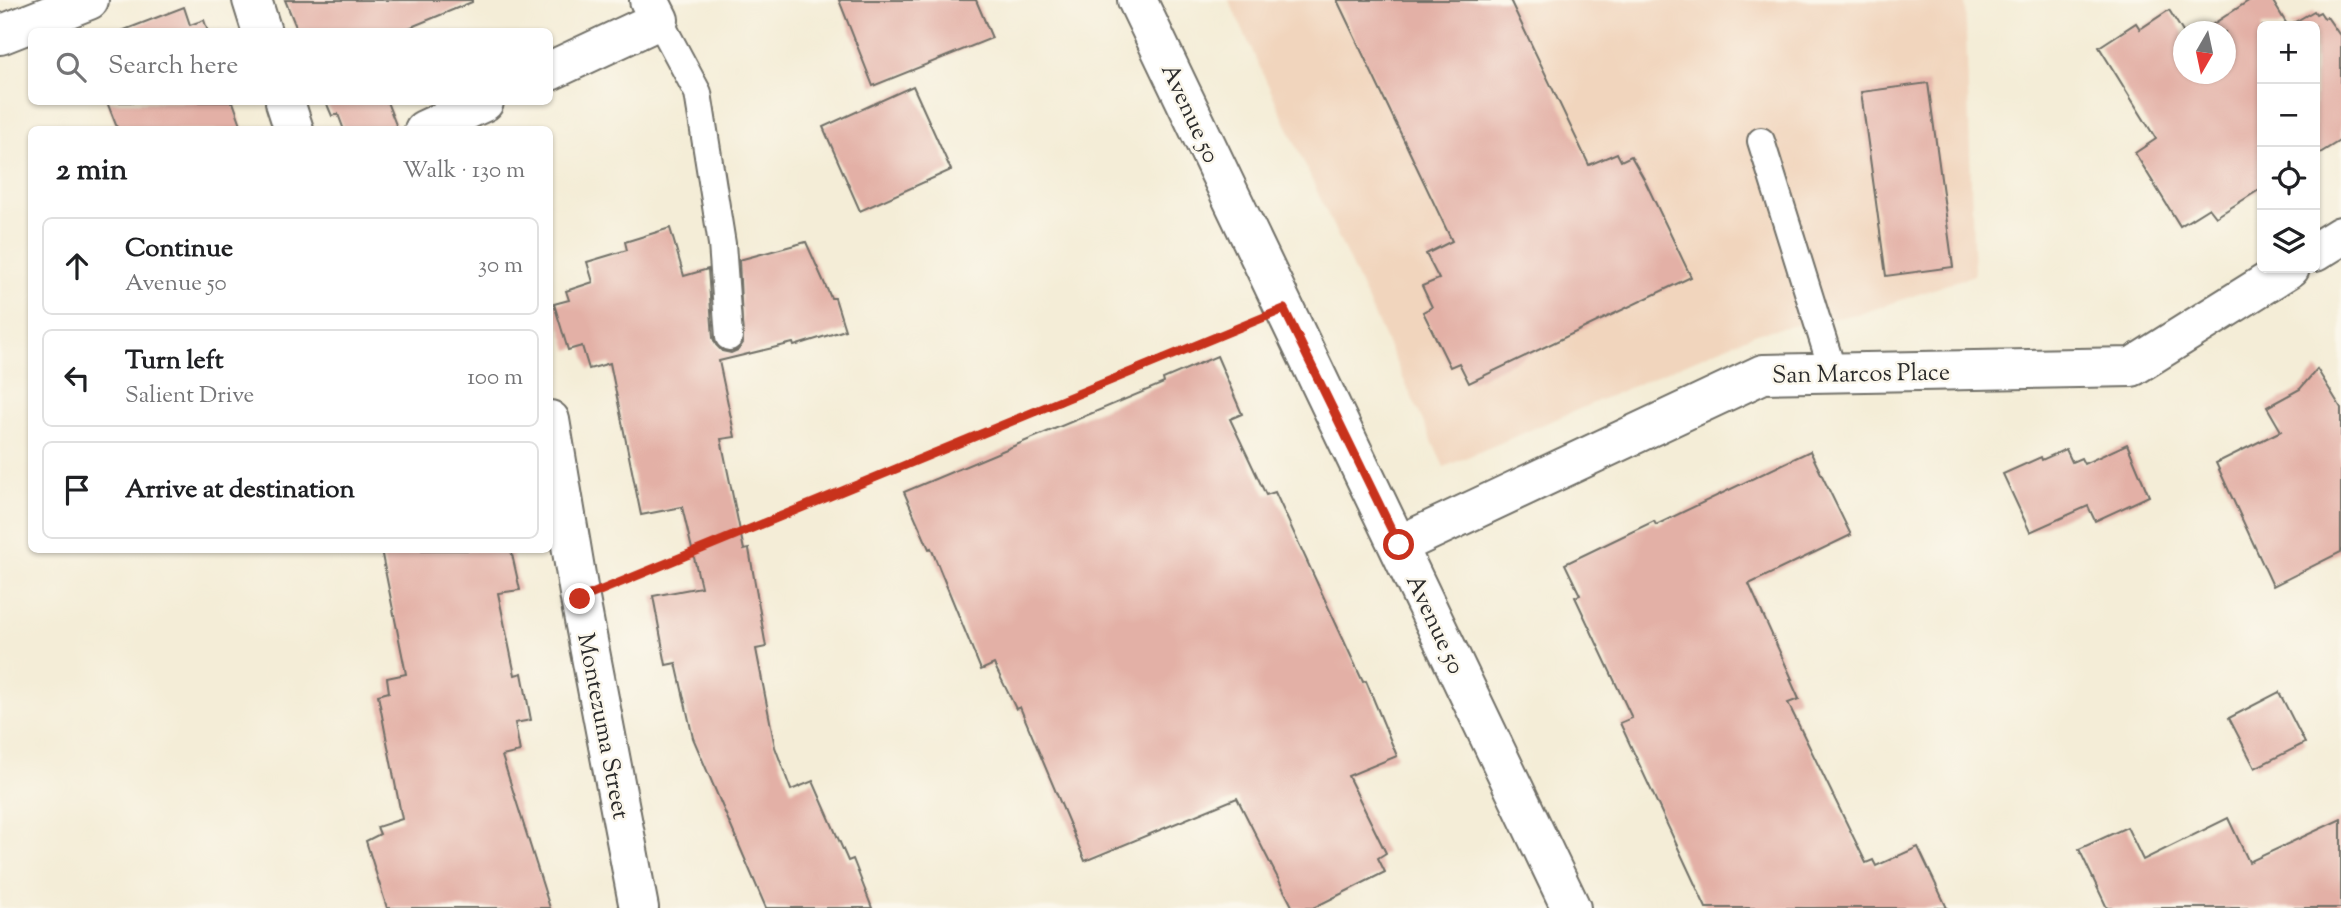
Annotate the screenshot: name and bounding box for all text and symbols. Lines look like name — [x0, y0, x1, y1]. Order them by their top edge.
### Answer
north arrow — [2173, 21, 2236, 84]
map controls — [2257, 21, 2320, 273]
button: + — [2257, 21, 2320, 84]
search box — [28, 28, 553, 105]
icon: search — [52, 48, 90, 86]
text: Search here — [108, 48, 238, 85]
street label: Avenue 50 — [1151, 59, 1227, 169]
button: − — [2257, 84, 2320, 147]
button: locate — [2257, 147, 2320, 210]
text: 2 min — [56, 150, 128, 193]
text: Walk · 130 m — [402, 155, 525, 188]
button: layers — [2257, 210, 2320, 273]
text: Continue — [125, 231, 233, 268]
icon: ahead — [58, 247, 96, 285]
text: 30 m — [478, 250, 523, 283]
text: Avenue 50 — [125, 268, 227, 301]
text: Turn left — [125, 343, 224, 380]
street label: San Marcos Place — [1772, 356, 1950, 394]
icon: left — [58, 359, 96, 397]
text: 100 m — [467, 362, 523, 395]
text: Salient Drive — [125, 380, 254, 413]
icon: arrive — [58, 471, 96, 509]
text: Arrive at destination — [125, 472, 355, 509]
route start — [1383, 529, 1414, 560]
street label: Avenue 50 — [1396, 570, 1472, 680]
route end — [564, 583, 595, 614]
street label: Montezuma Street — [567, 630, 637, 822]

